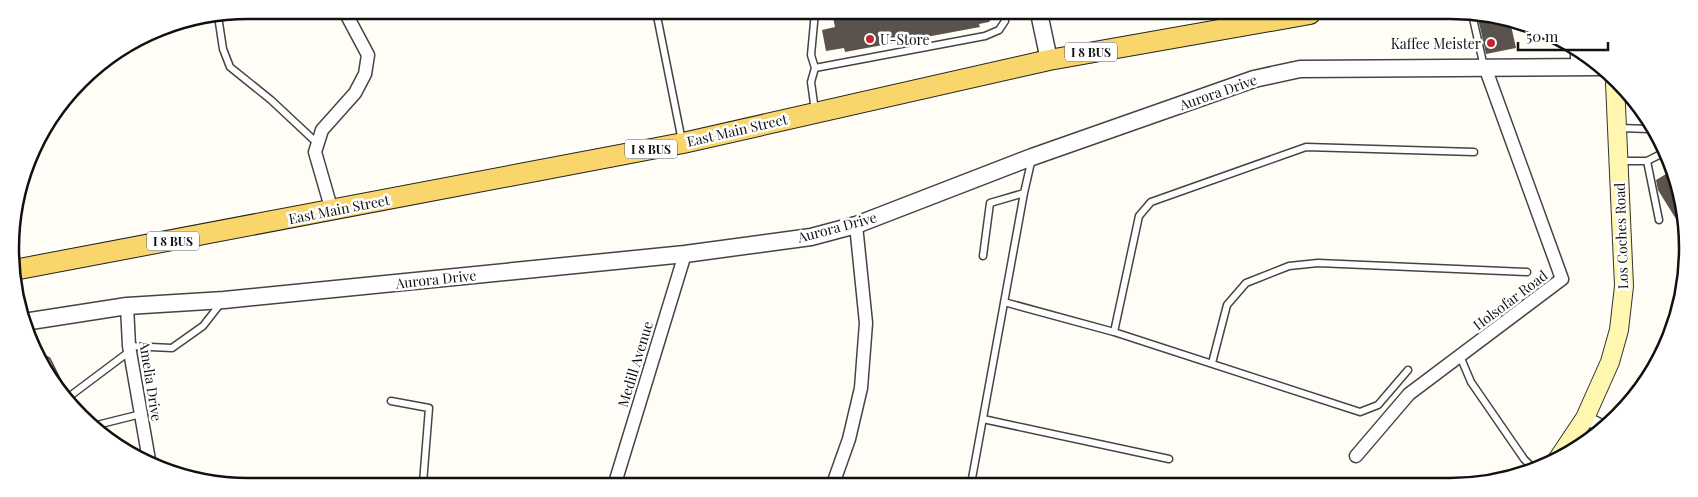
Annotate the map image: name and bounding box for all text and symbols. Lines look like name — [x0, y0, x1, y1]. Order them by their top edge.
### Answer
scale bar — [1518, 20, 1608, 52]
text: 50 m — [1526, 26, 1559, 46]
place label: U-Store — [880, 30, 930, 49]
marker: U-Store — [864, 33, 876, 45]
place label: Kaffee Meister — [1391, 34, 1482, 53]
marker: Kaffee Meister — [1485, 37, 1497, 49]
road number: I 8 BUS — [1065, 42, 1117, 62]
street label: Aurora Drive — [1176, 70, 1259, 114]
street label: East Main Street — [685, 109, 790, 151]
road number: I 8 BUS — [625, 140, 677, 158]
street label: Los Coches Road — [1610, 182, 1632, 290]
street label: East Main Street — [287, 190, 392, 228]
street label: Aurora Drive — [794, 207, 879, 247]
road number: I 8 BUS — [147, 232, 199, 250]
street label: Aurora Drive — [394, 265, 477, 293]
street label: Holsofar Road — [1469, 266, 1551, 334]
street label: Medill Avenue — [613, 319, 657, 409]
street label: Amelia Drive — [135, 339, 167, 422]

